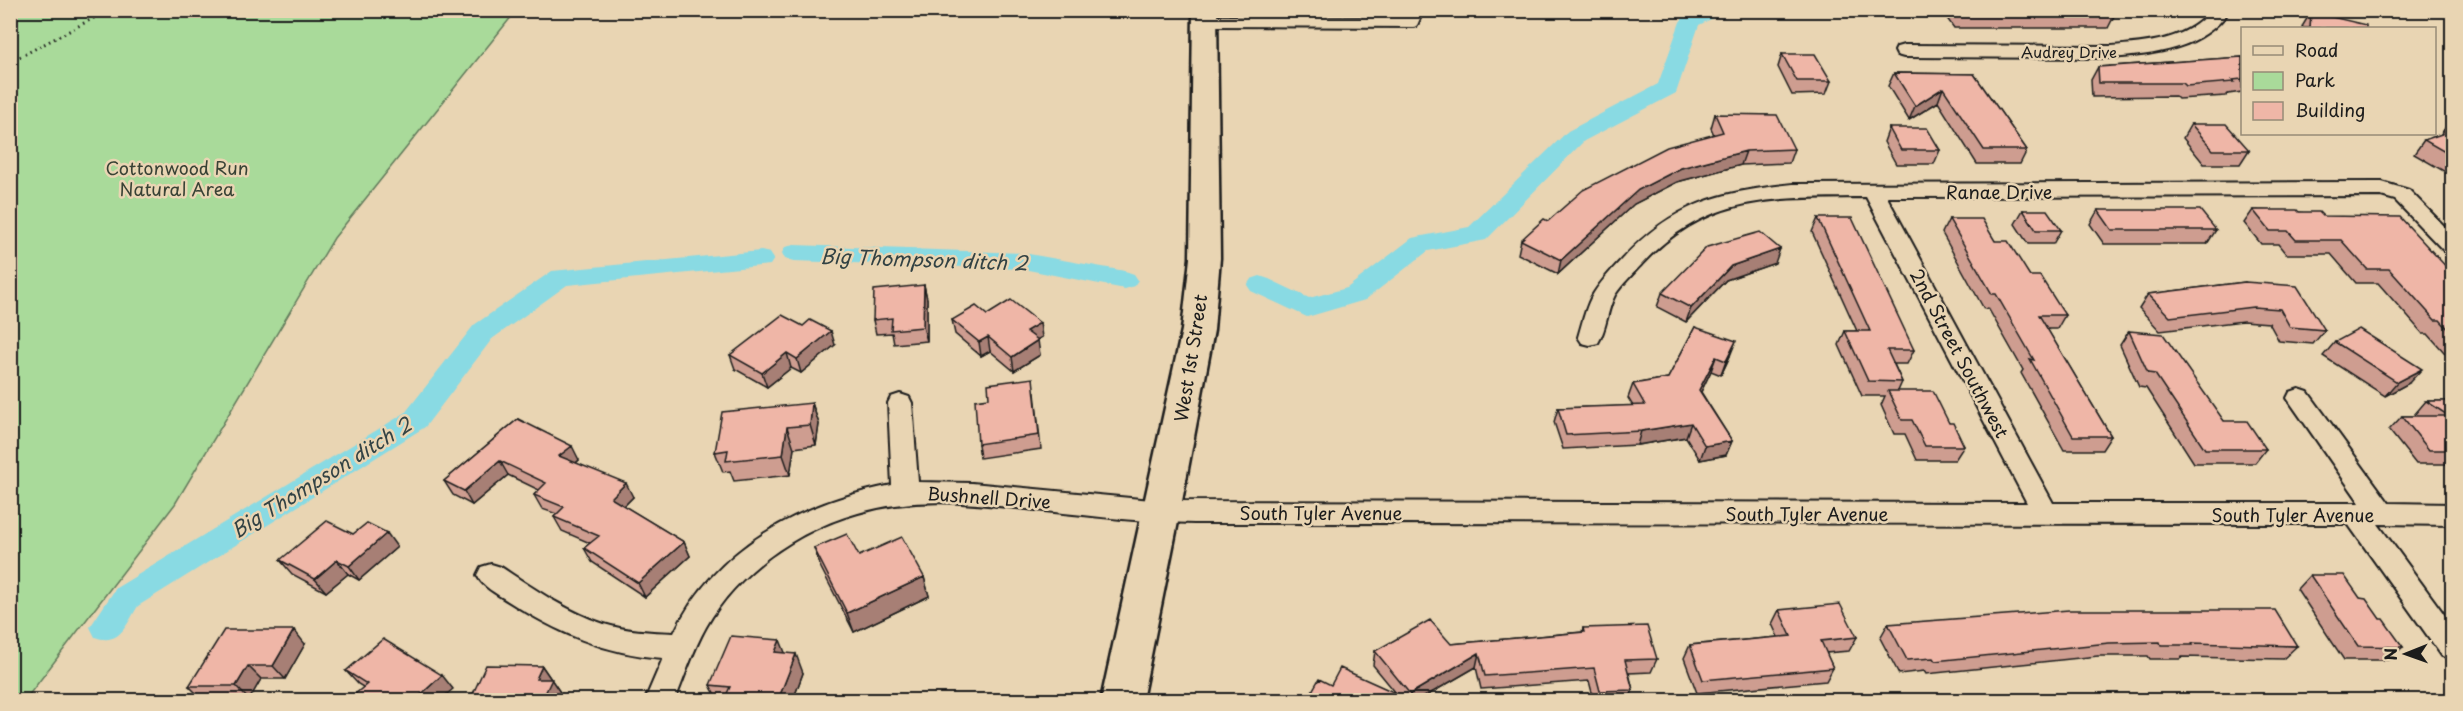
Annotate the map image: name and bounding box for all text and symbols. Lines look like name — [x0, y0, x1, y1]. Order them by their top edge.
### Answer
legend — [2241, 27, 2436, 135]
text: Road — [2295, 36, 2339, 63]
street label: Audrey Drive — [2021, 40, 2117, 63]
text: Park — [2295, 66, 2335, 93]
text: Building — [2295, 96, 2365, 123]
park label: Cottonwood Run Natural Area — [105, 154, 249, 202]
street label: Ranae Drive — [1946, 178, 2052, 205]
water label: Big Thompson ditch 2 — [820, 240, 1030, 278]
street label: 2nd Street Southwest — [1904, 264, 2016, 442]
street label: West 1st Street — [1167, 292, 1213, 424]
water label: Big Thompson ditch 2 — [225, 408, 418, 545]
street label: Bushnell Drive — [926, 479, 1052, 515]
street label: South Tyler Avenue — [1240, 499, 1403, 526]
street label: South Tyler Avenue — [1726, 500, 1889, 527]
street label: South Tyler Avenue — [2212, 501, 2375, 528]
north arrow — [2376, 624, 2436, 684]
text: N — [2378, 648, 2402, 661]

